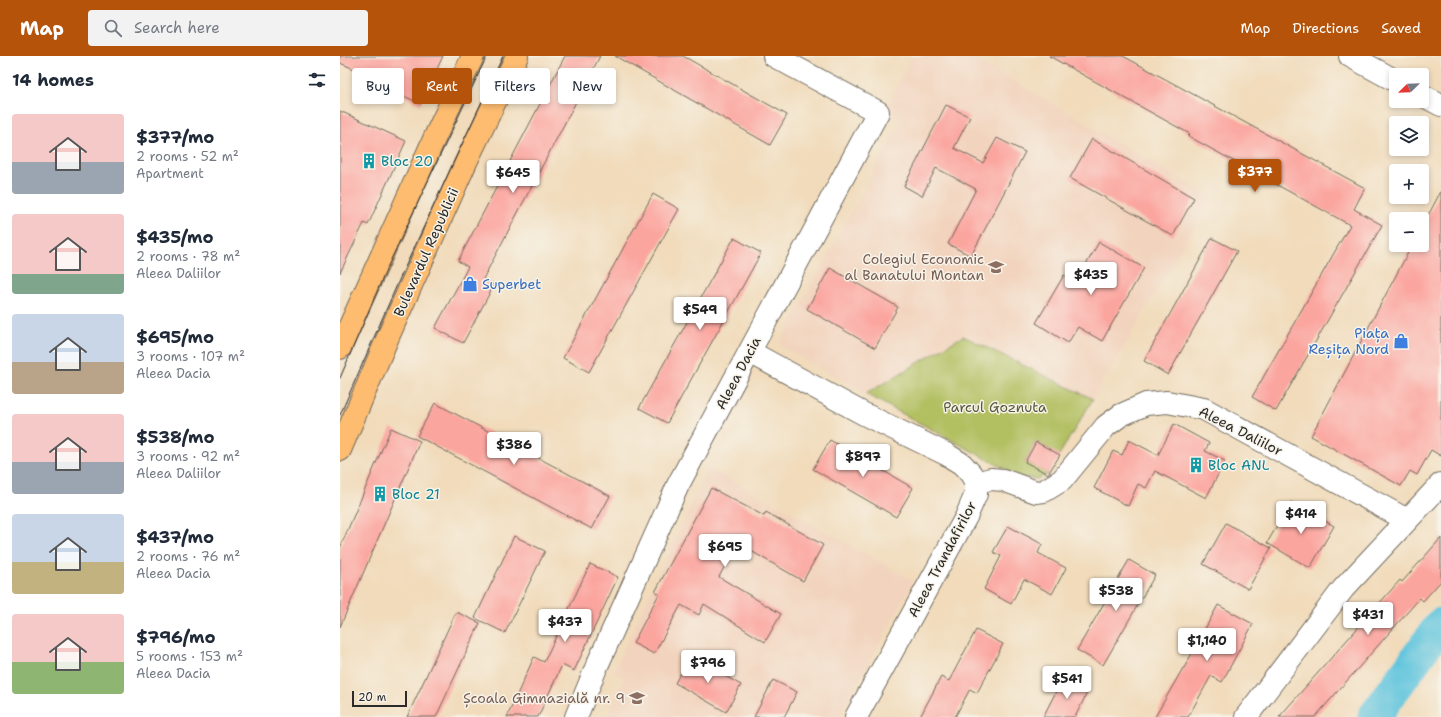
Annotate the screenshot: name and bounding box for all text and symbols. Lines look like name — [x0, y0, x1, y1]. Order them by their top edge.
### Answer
search box — [88, 10, 368, 46]
text: Map — [20, 16, 64, 41]
icon: search — [102, 17, 124, 39]
text: Search here — [134, 18, 220, 38]
text: Map — [1241, 19, 1271, 37]
text: Directions — [1293, 19, 1359, 37]
text: Saved — [1381, 19, 1421, 37]
chip: Buy — [352, 68, 404, 104]
chip: Rent — [412, 68, 472, 104]
chip: Filters — [480, 68, 550, 104]
chip: New — [558, 68, 616, 104]
north arrow — [1389, 68, 1429, 108]
map controls — [1389, 68, 1429, 252]
text: 14 homes — [12, 69, 94, 91]
icon: filters — [306, 69, 328, 91]
button: layers — [1389, 116, 1429, 156]
text: $377/mo — [136, 126, 214, 148]
icon: home — [44, 130, 92, 178]
text: 2 rooms · 52 m² — [136, 148, 239, 165]
building icon: Bloc 20 — [360, 152, 378, 170]
place label: Bloc 20 — [381, 152, 433, 170]
pin: $377 — [1231, 159, 1279, 193]
pin: $645 — [489, 160, 537, 194]
text: $377 — [1237, 163, 1273, 180]
text: $645 — [496, 164, 530, 181]
button: + — [1389, 164, 1429, 204]
text: Apartment — [136, 165, 204, 182]
street label: Bulevardul Republicii — [389, 185, 463, 319]
button: − — [1389, 212, 1429, 252]
text: $435/mo — [136, 226, 214, 248]
icon: home — [44, 230, 92, 278]
text: 2 rooms · 78 m² — [136, 248, 240, 265]
place label: Colegiul Economic al Banatului Montan — [844, 250, 984, 284]
school or university icon: Colegiul Economic al Banatului Montan — [987, 258, 1005, 276]
pin: $435 — [1067, 262, 1115, 296]
text: Aleea Daliilor — [136, 265, 221, 282]
text: $435 — [1074, 266, 1108, 283]
shop icon: Superbet — [461, 275, 479, 293]
place label: Superbet — [482, 275, 541, 293]
pin: $549 — [676, 297, 724, 331]
text: $549 — [683, 301, 717, 318]
place label: Piața Reșița Nord — [1309, 324, 1389, 359]
text: $695/mo — [136, 326, 214, 348]
icon: home — [44, 330, 92, 378]
shop icon: Piața Reșița Nord — [1392, 332, 1410, 350]
street label: Aleea Dacia — [711, 333, 765, 413]
text: 3 rooms · 107 m² — [136, 348, 245, 365]
text: Aleea Dacia — [136, 365, 210, 382]
park label: Parcul Goznuta — [943, 398, 1047, 416]
street label: Aleea Daliilor — [1196, 402, 1286, 460]
text: $538/mo — [136, 426, 214, 448]
icon: home — [44, 430, 92, 478]
pin: $386 — [490, 432, 538, 466]
text: $386 — [496, 436, 532, 453]
pin: $897 — [839, 444, 887, 478]
text: 3 rooms · 92 m² — [136, 448, 240, 465]
text: $897 — [845, 448, 881, 465]
building icon: Bloc ANL — [1187, 456, 1205, 474]
place label: Bloc ANL — [1208, 456, 1270, 474]
text: Aleea Daliilor — [136, 465, 221, 482]
building icon: Bloc 21 — [371, 485, 389, 503]
place label: Bloc 21 — [392, 485, 440, 503]
street label: Aleea Trandafirilor — [904, 497, 980, 620]
pin: $414 — [1277, 501, 1325, 535]
text: $414 — [1285, 505, 1317, 522]
text: $437/mo — [136, 526, 214, 548]
icon: home — [44, 530, 92, 578]
pin: $695 — [701, 534, 749, 568]
text: $695 — [708, 538, 742, 555]
text: 2 rooms · 76 m² — [136, 548, 240, 565]
text: Aleea Dacia — [136, 565, 210, 582]
pin: $538 — [1092, 578, 1140, 612]
text: $538 — [1098, 582, 1134, 599]
pin: $431 — [1344, 602, 1392, 636]
text: $431 — [1352, 606, 1384, 623]
pin: $437 — [541, 609, 589, 643]
text: $437 — [548, 613, 582, 630]
text: $796/mo — [136, 626, 216, 648]
pin: $1,140 — [1174, 628, 1240, 662]
icon: home — [44, 630, 92, 678]
text: $1,140 — [1187, 632, 1227, 649]
text: 5 rooms · 153 m² — [136, 648, 243, 665]
pin: $796 — [684, 650, 732, 684]
text: $796 — [690, 654, 726, 671]
text: Aleea Dacia — [136, 665, 210, 682]
pin: $541 — [1043, 666, 1091, 700]
text: $541 — [1051, 670, 1083, 687]
scale bar — [352, 689, 407, 708]
place label: Școala Gimnazială nr. 9 — [463, 689, 625, 708]
school or university icon: Școala Gimnazială nr. 9 — [628, 689, 646, 707]
text: 20 m — [358, 690, 386, 705]

